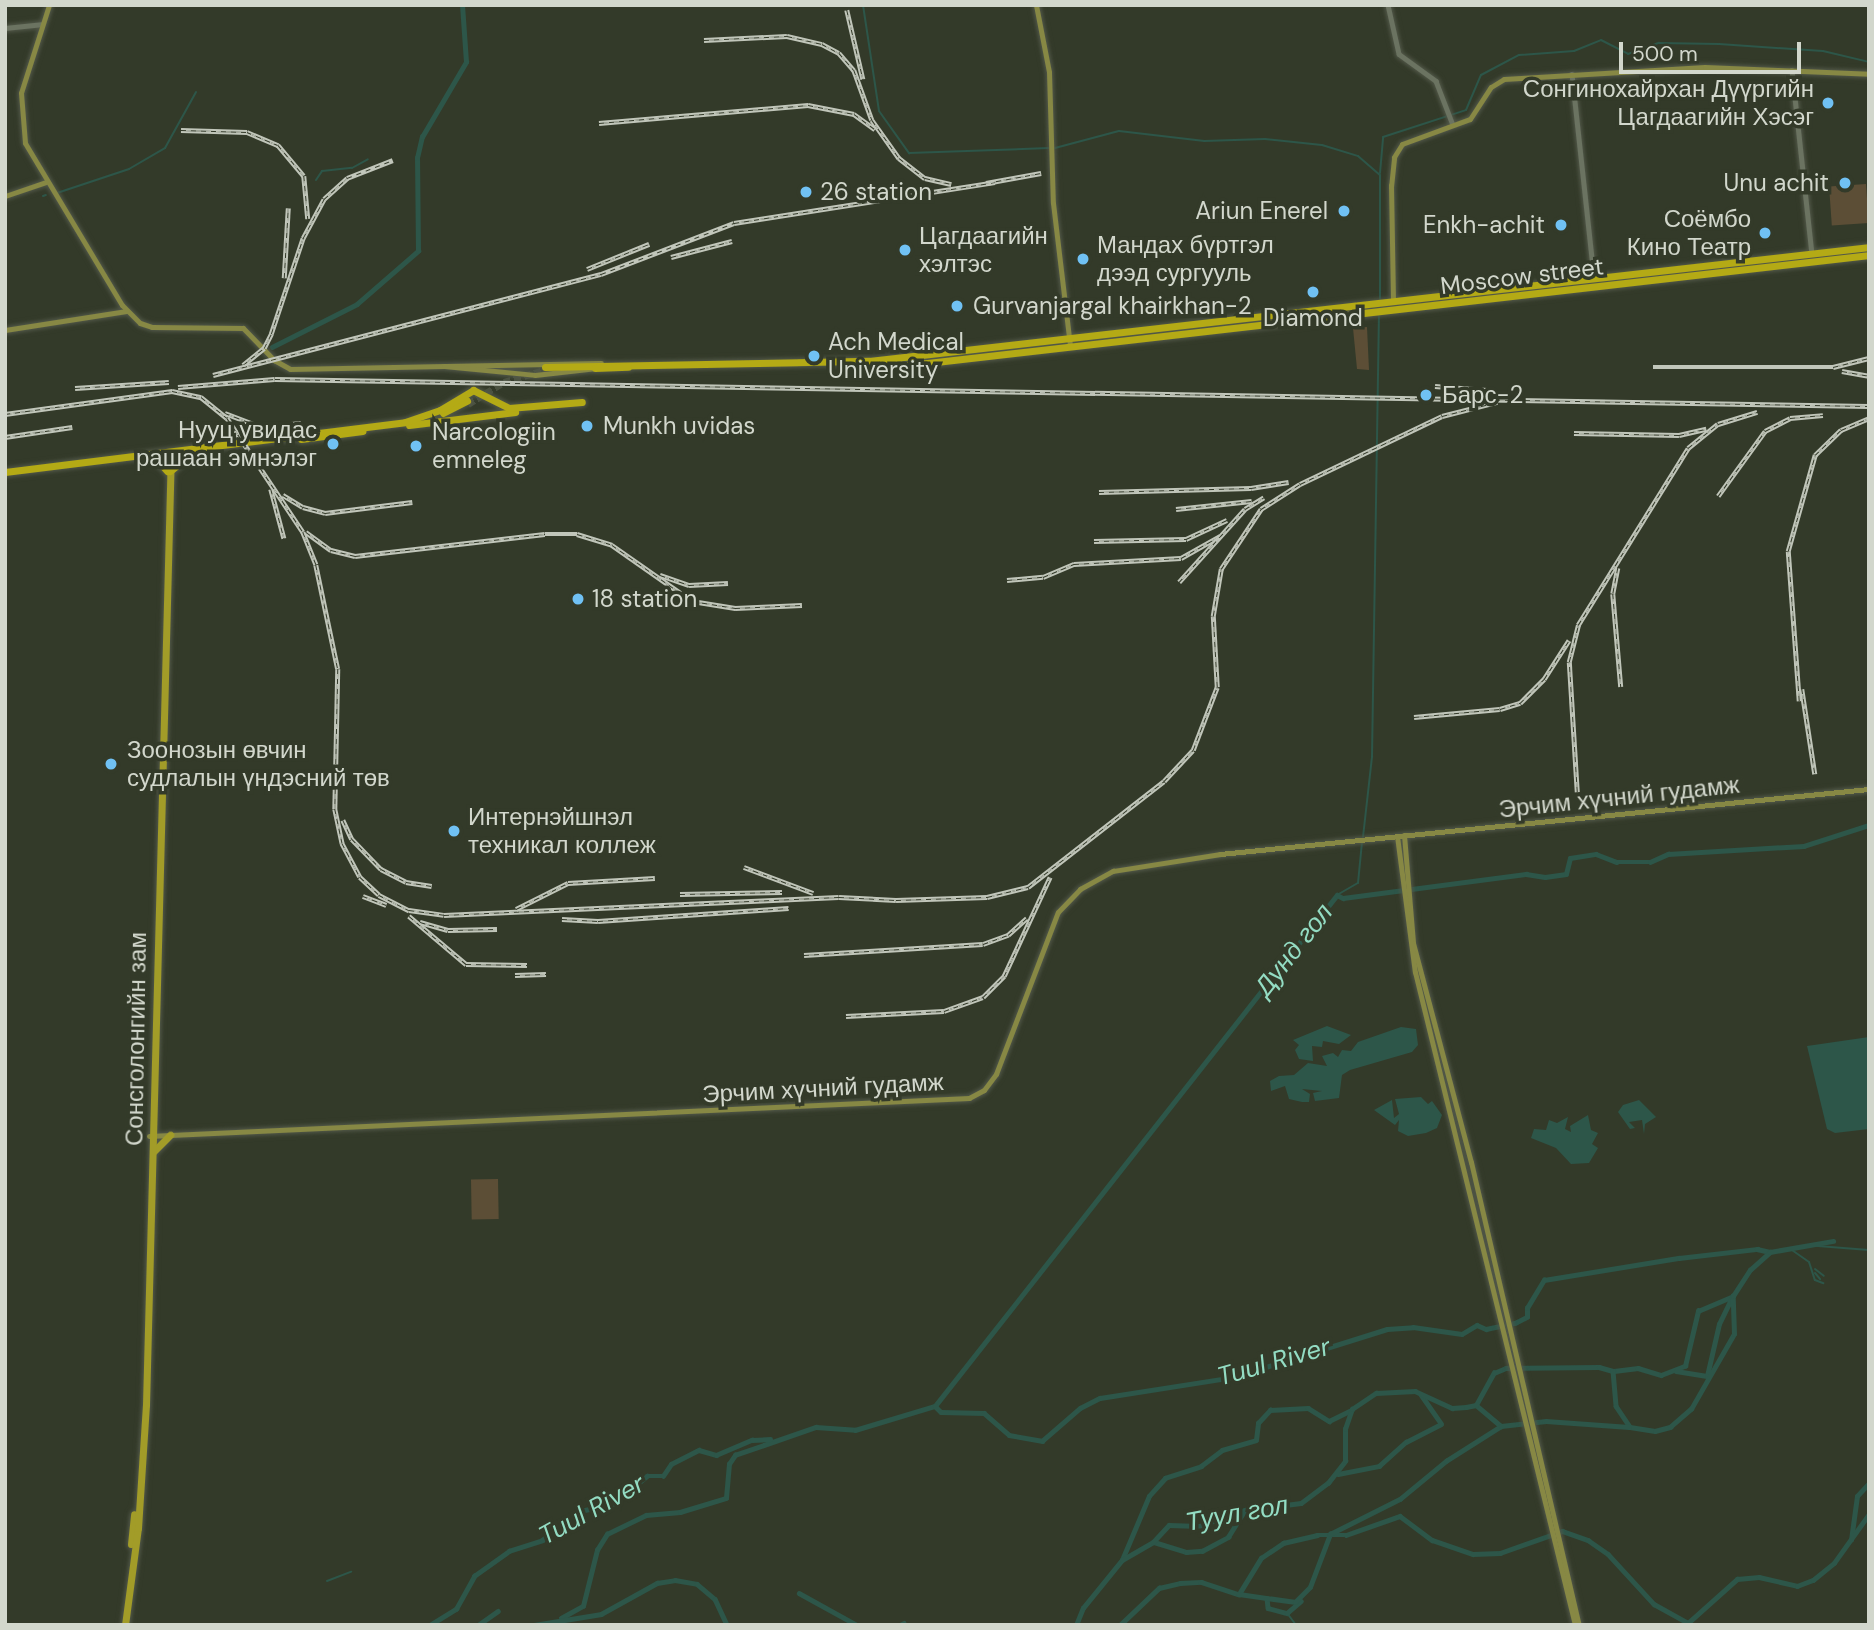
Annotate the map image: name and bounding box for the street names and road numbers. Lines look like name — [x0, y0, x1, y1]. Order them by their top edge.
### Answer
street label: Moscow street — [1439, 252, 1605, 300]
street label: Эрчим хүчний гудамж — [1497, 770, 1741, 824]
street label: Сонсголонгийн зам — [120, 932, 152, 1146]
street label: Эрчим хүчний гудамж — [702, 1067, 944, 1109]

